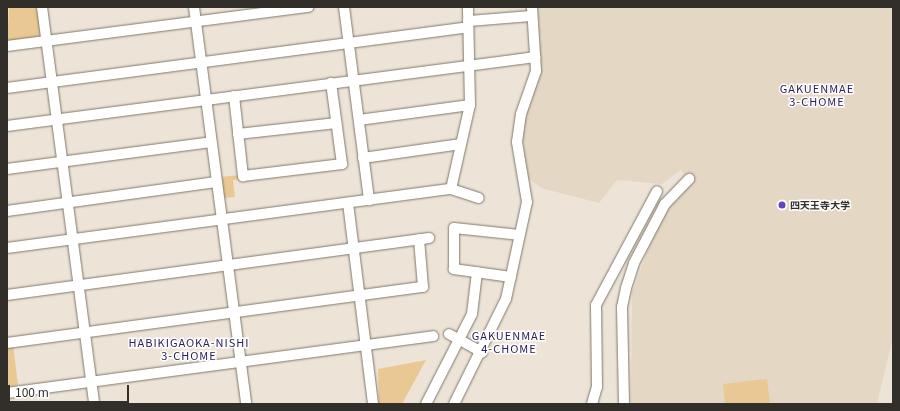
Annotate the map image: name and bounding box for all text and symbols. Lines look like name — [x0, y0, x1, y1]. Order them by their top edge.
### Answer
district label: GAKUENMAE 3-CHOME — [780, 82, 854, 108]
place label: 四天王寺大学 — [790, 199, 850, 211]
marker: 四天王寺大学 — [777, 200, 787, 210]
district label: GAKUENMAE 4-CHOME — [472, 329, 546, 355]
district label: HABIKIGAOKA-NISHI 3-CHOME — [128, 336, 250, 362]
scale bar — [10, 377, 131, 403]
text: 100 m — [15, 383, 49, 400]

